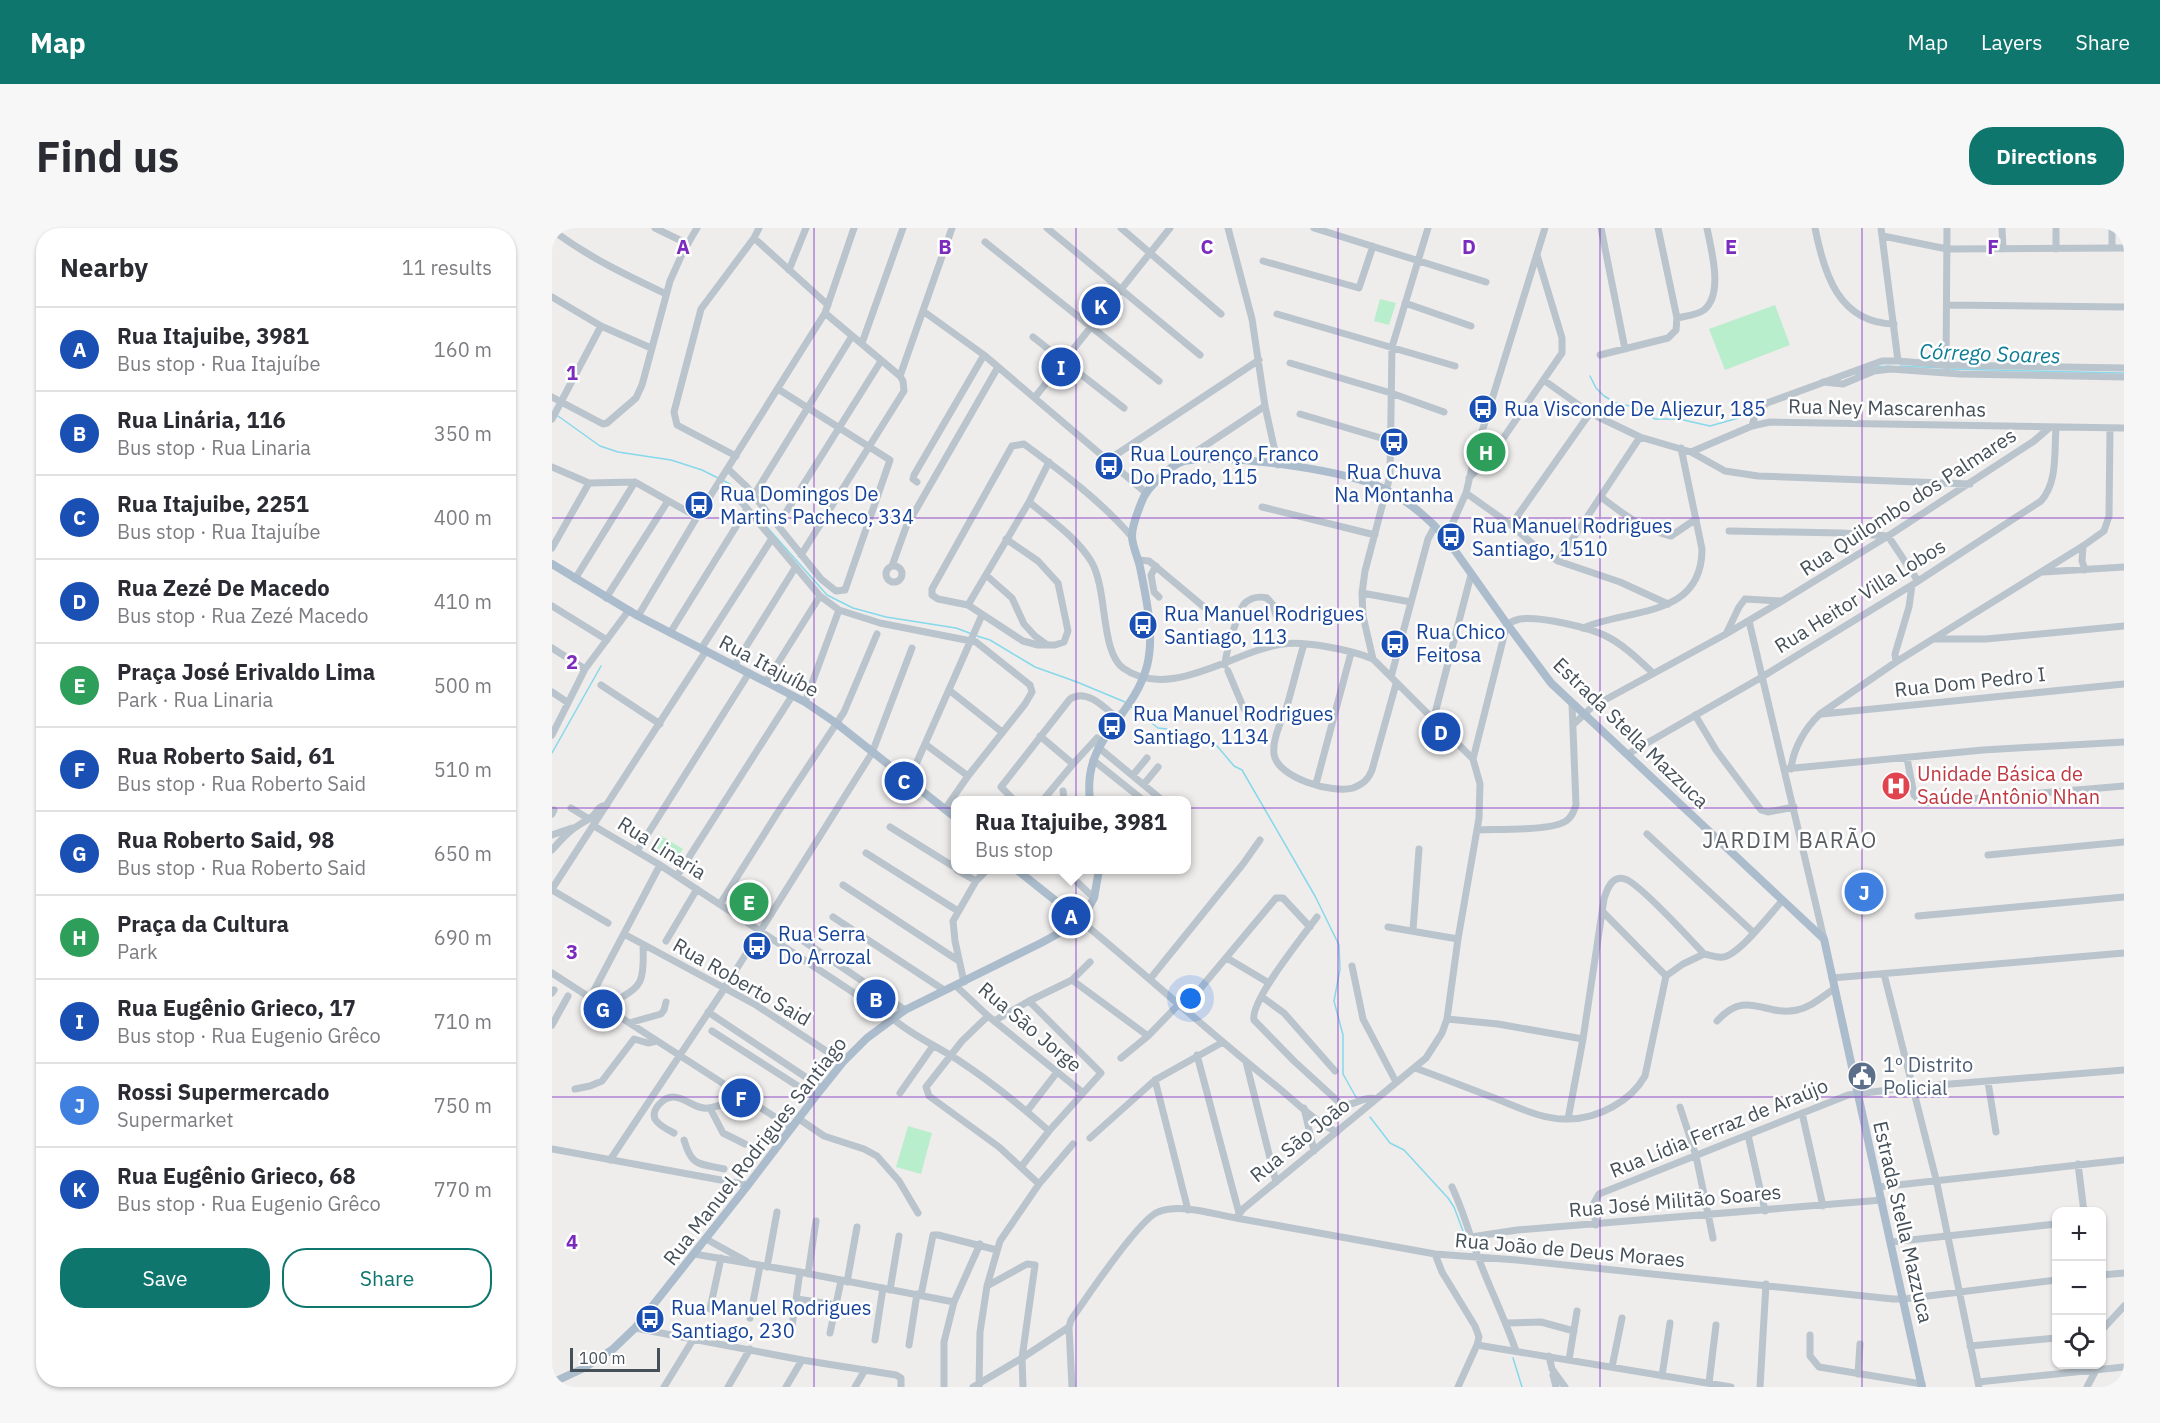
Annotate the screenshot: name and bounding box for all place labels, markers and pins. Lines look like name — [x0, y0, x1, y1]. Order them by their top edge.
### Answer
pin: K — [1082, 284, 1120, 328]
pin: I — [1042, 344, 1080, 390]
bus stop icon: Rua Visconde De Aljezur, 185 — [1467, 393, 1499, 425]
place label: Rua Visconde De Aljezur, 185 — [1504, 395, 1766, 422]
bus stop icon: Rua Chuva Na Montanha — [1378, 426, 1410, 458]
pin: H — [1466, 430, 1506, 474]
place label: Rua Lourenço Franco Do Prado, 115 — [1130, 440, 1319, 490]
bus stop icon: Rua Lourenço Franco Do Prado, 115 — [1093, 450, 1125, 482]
place label: Rua Chuva Na Montanha — [1334, 458, 1454, 508]
place label: Rua Domingos De Martins Pacheco, 334 — [720, 480, 914, 530]
bus stop icon: Rua Domingos De Martins Pacheco, 334 — [683, 489, 715, 521]
place label: Rua Manuel Rodrigues Santiago, 1510 — [1472, 512, 1673, 562]
bus stop icon: Rua Manuel Rodrigues Santiago, 1510 — [1435, 521, 1467, 553]
place label: Rua Manuel Rodrigues Santiago, 113 — [1164, 600, 1365, 650]
bus stop icon: Rua Manuel Rodrigues Santiago, 113 — [1127, 609, 1159, 641]
place label: Rua Chico Feitosa — [1416, 618, 1505, 668]
bus stop icon: Rua Chico Feitosa — [1379, 628, 1411, 660]
place label: Rua Manuel Rodrigues Santiago, 1134 — [1133, 700, 1334, 750]
bus stop icon: Rua Manuel Rodrigues Santiago, 1134 — [1096, 710, 1128, 742]
pin: D — [1422, 710, 1460, 754]
pin: C — [884, 758, 924, 804]
place label: Unidade Básica de Saúde Antônio Nhan — [1917, 760, 2100, 810]
hospital icon: Unidade Básica de Saúde Antônio Nhan — [1880, 770, 1912, 802]
pin: J — [1844, 870, 1884, 914]
pin: E — [730, 880, 768, 924]
pin: A — [1052, 894, 1090, 938]
place label: Rua Serra Do Arrozal — [778, 920, 871, 970]
bus stop icon: Rua Serra Do Arrozal — [741, 930, 773, 962]
pin: B — [856, 976, 896, 1022]
pin: G — [584, 986, 622, 1032]
place label: 1º Distrito Policial — [1883, 1051, 1973, 1101]
public building icon: 1º Distrito Policial — [1846, 1060, 1878, 1092]
pin: F — [722, 1076, 760, 1120]
place label: Rua Manuel Rodrigues Santiago, 230 — [671, 1294, 872, 1344]
bus stop icon: Rua Manuel Rodrigues Santiago, 230 — [634, 1303, 666, 1335]

